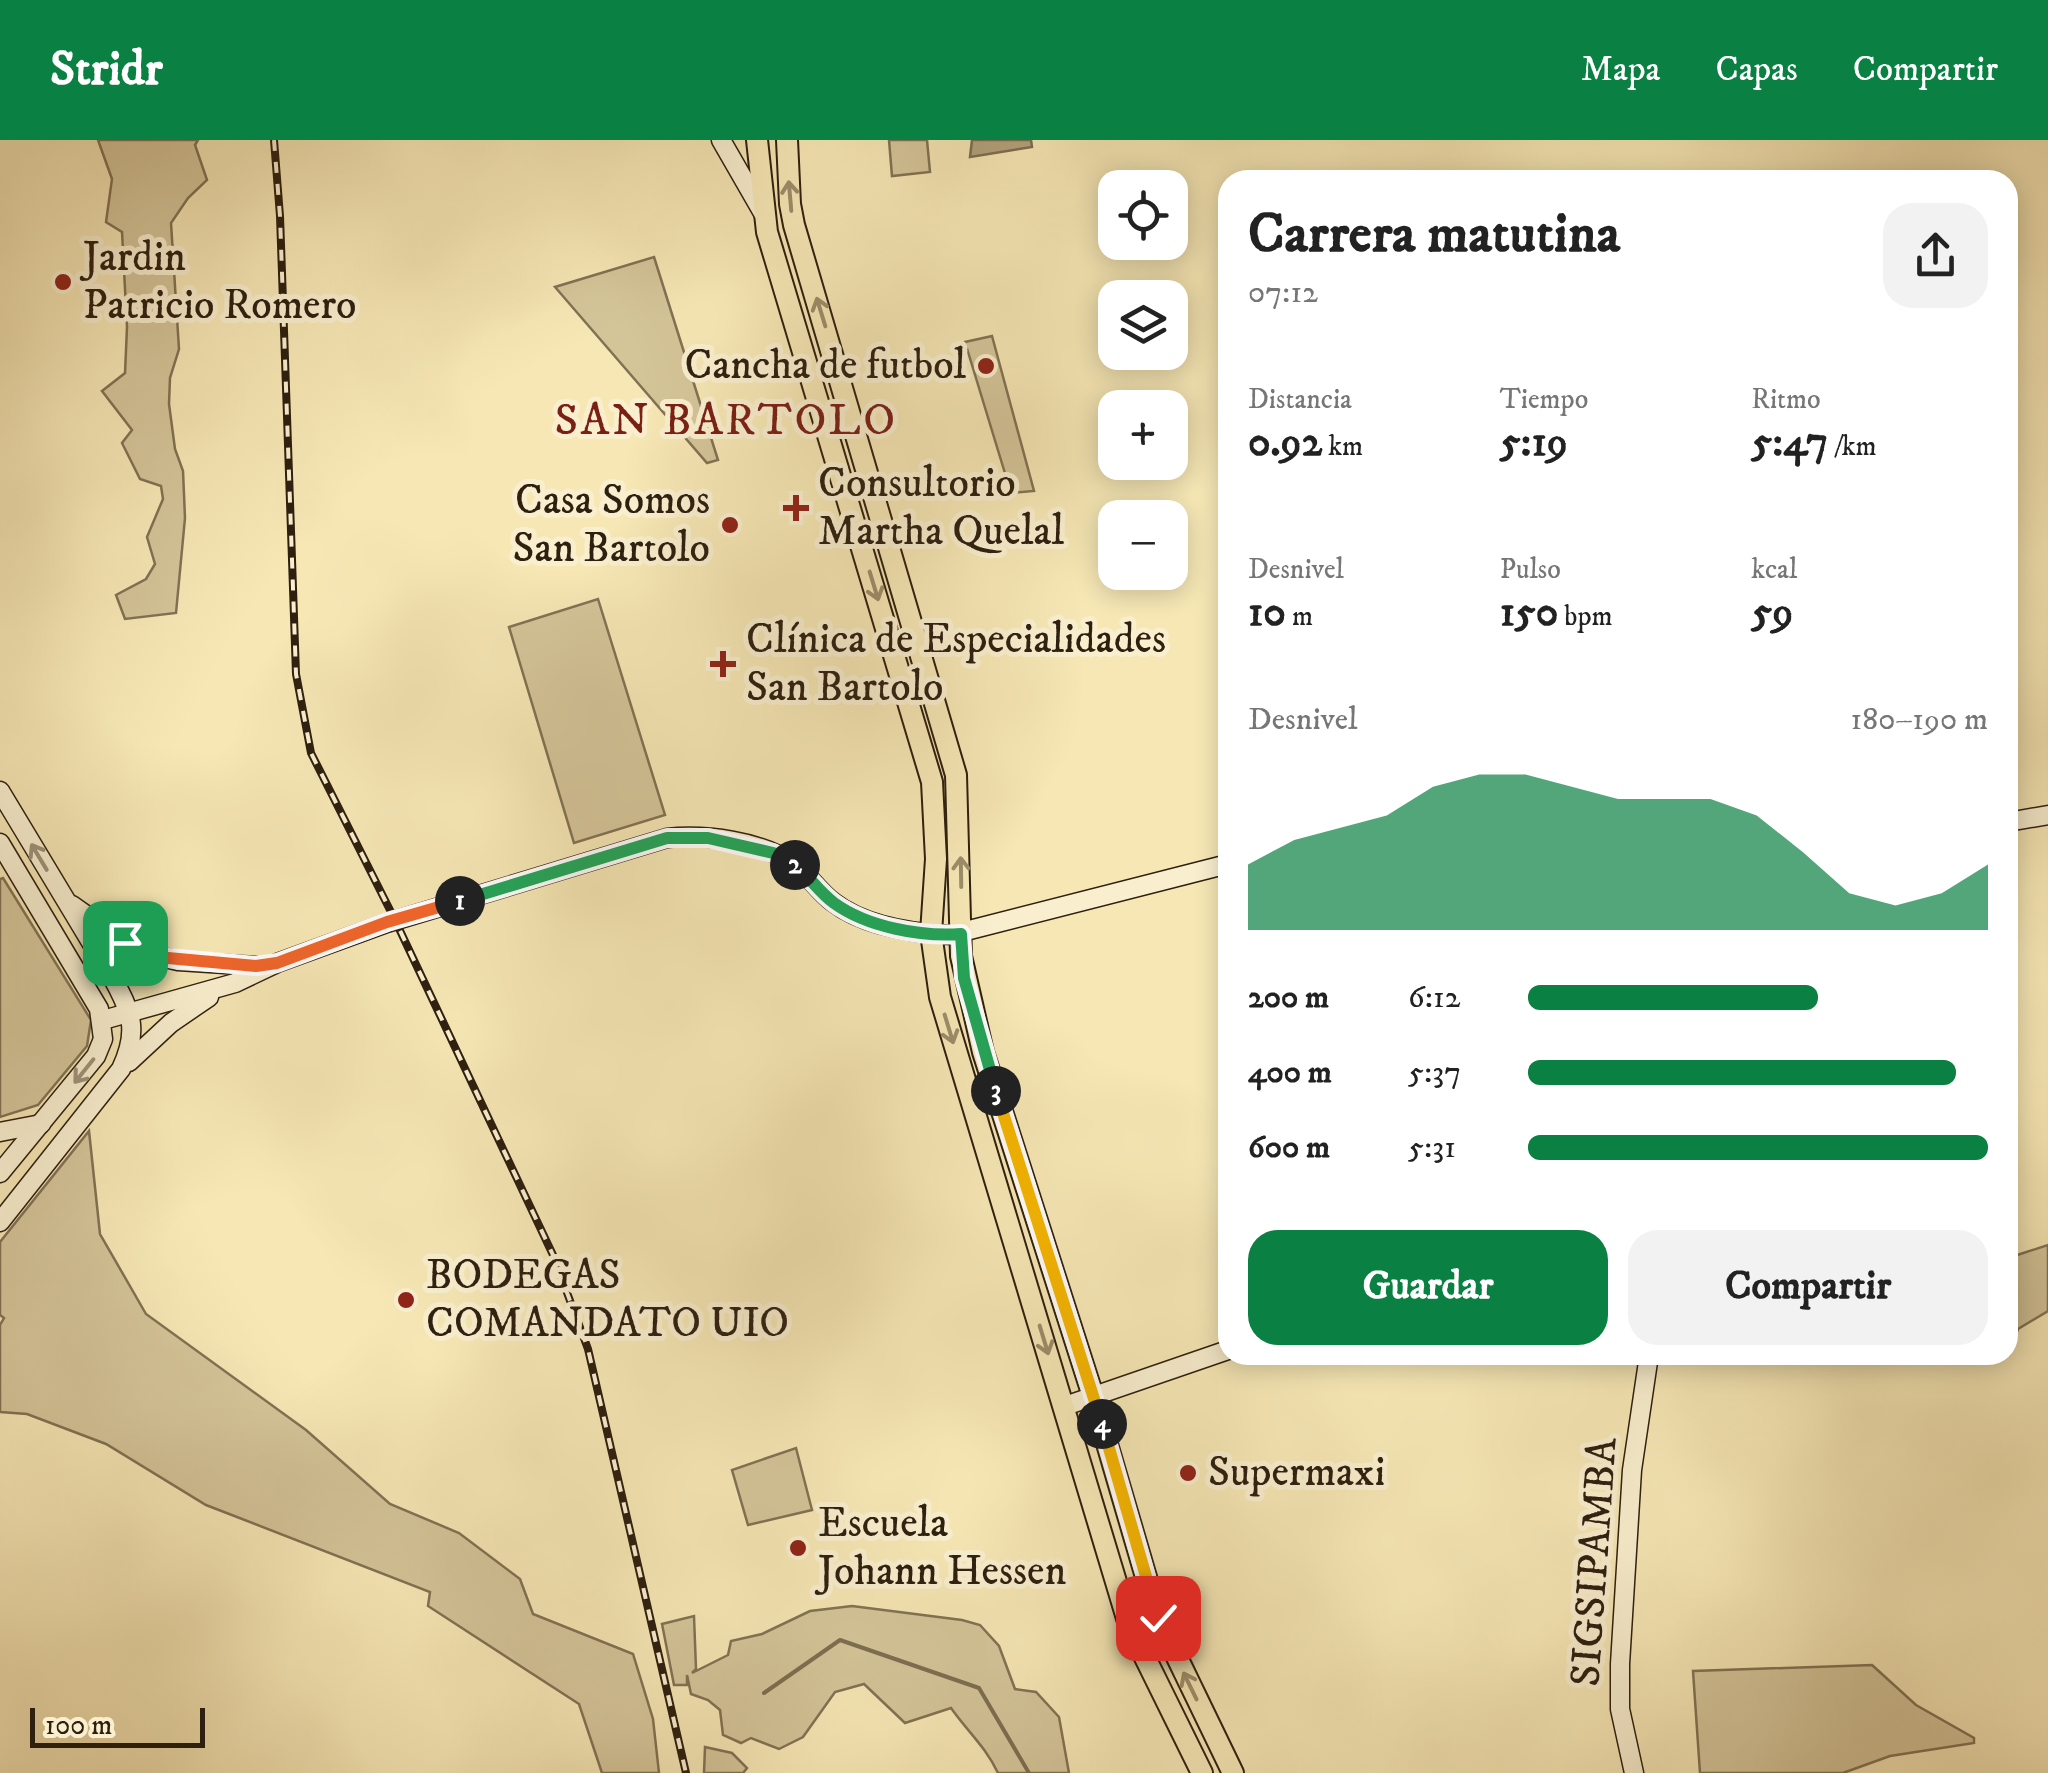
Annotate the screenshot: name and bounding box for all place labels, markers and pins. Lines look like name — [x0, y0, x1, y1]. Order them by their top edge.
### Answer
place label: Jardin Patricio Romero — [79, 232, 357, 332]
marker: Jardin Patricio Romero — [52, 271, 74, 293]
place label: Cancha de futbol — [684, 340, 966, 392]
marker: Cancha de futbol — [975, 355, 997, 377]
place label: Consultorio Martha Quelal — [818, 458, 1064, 558]
place label: Casa Somos San Bartolo — [513, 475, 710, 575]
marker: Consultorio Martha Quelal — [783, 495, 809, 521]
marker: Casa Somos San Bartolo — [719, 514, 741, 536]
place label: Clínica de Especialidades San Bartolo — [746, 614, 1166, 714]
marker: Clínica de Especialidades San Bartolo — [710, 651, 736, 677]
pin: 2 — [770, 840, 820, 890]
pin: 1 — [435, 876, 485, 926]
pin — [83, 901, 168, 986]
pin: 3 — [971, 1066, 1021, 1116]
place label: BODEGAS COMANDATO UIO — [426, 1250, 789, 1350]
marker: BODEGAS COMANDATO UIO — [395, 1289, 417, 1311]
pin: 4 — [1077, 1399, 1127, 1449]
place label: Supermaxi — [1208, 1447, 1385, 1499]
marker: Supermaxi — [1177, 1462, 1199, 1484]
place label: Escuela Johann Hessen — [814, 1498, 1066, 1598]
marker: Escuela Johann Hessen — [787, 1537, 809, 1559]
pin — [1116, 1576, 1201, 1661]

